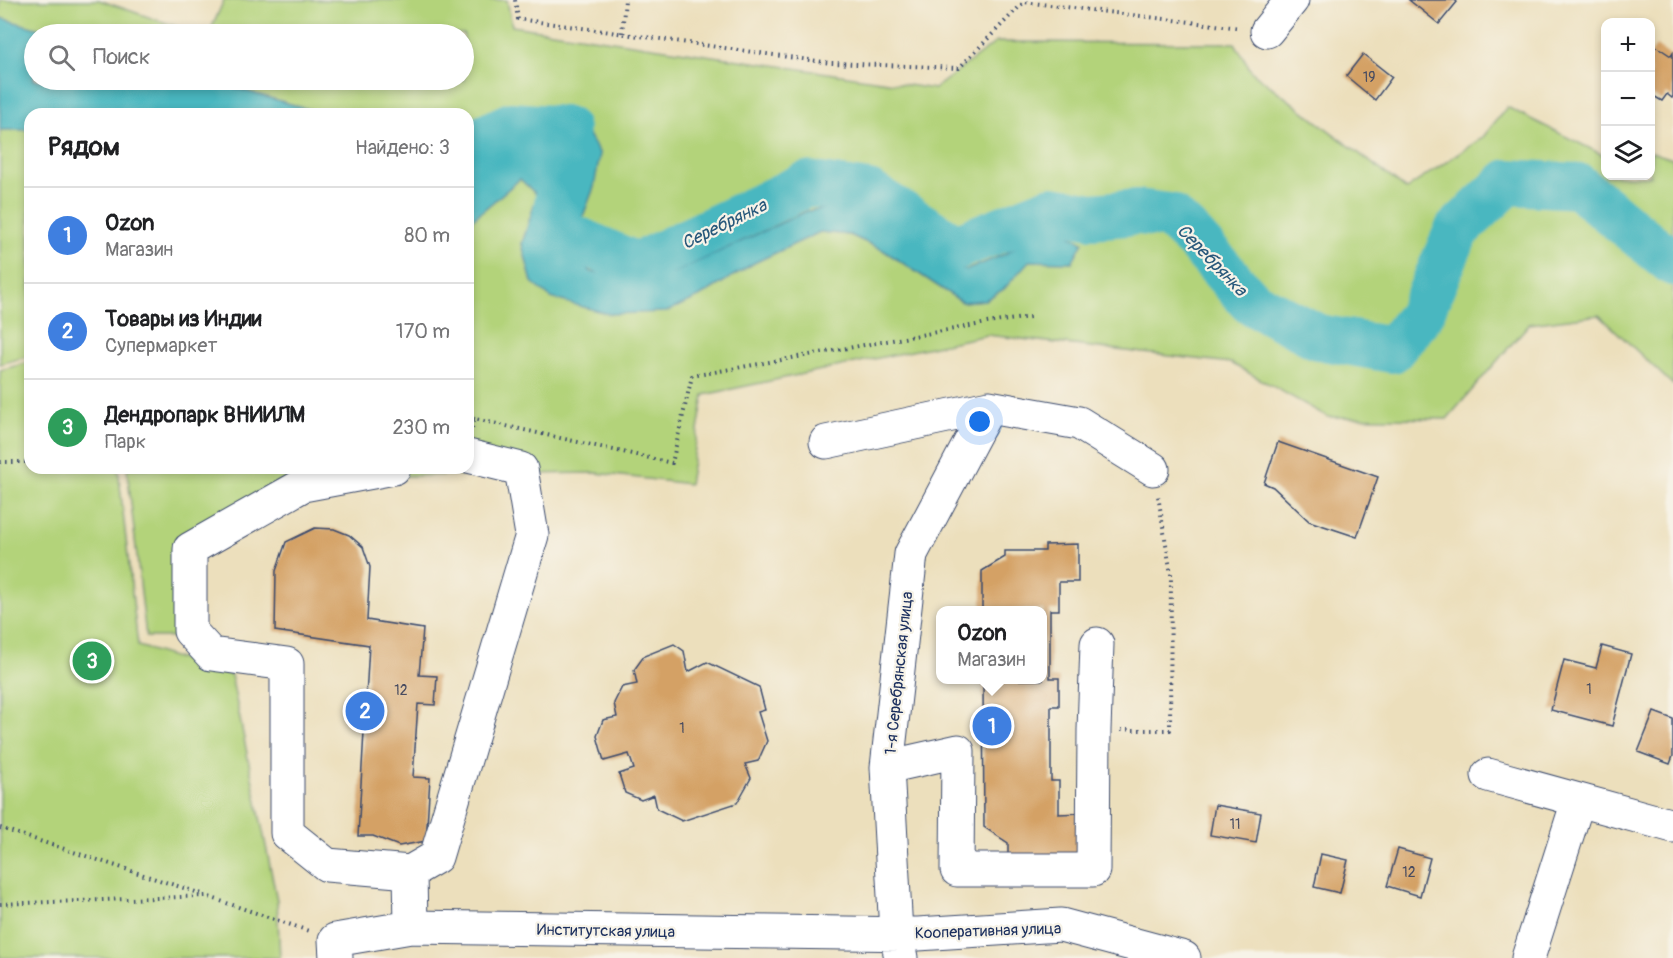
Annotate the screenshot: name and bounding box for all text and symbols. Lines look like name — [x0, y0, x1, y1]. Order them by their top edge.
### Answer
map controls — [1601, 18, 1655, 180]
button: + — [1601, 18, 1655, 72]
search box — [24, 24, 474, 90]
icon: search — [45, 41, 78, 74]
text: Поиск — [93, 43, 150, 71]
house number: 19 — [1363, 69, 1375, 86]
button: − — [1601, 72, 1655, 126]
button: layers — [1601, 126, 1655, 180]
text: Рядом — [48, 131, 120, 163]
text: Найдено: 3 — [355, 135, 450, 160]
water label: Серебрянка — [678, 193, 772, 255]
text: Ozon — [105, 209, 154, 237]
water label: Серебрянка — [1172, 220, 1253, 302]
text: 1 — [64, 223, 71, 248]
text: 80 m — [404, 223, 450, 248]
text: Магазин — [105, 237, 173, 262]
text: Товары из Индии — [105, 305, 262, 333]
text: 2 — [62, 319, 73, 344]
text: 170 m — [396, 319, 450, 344]
text: Супермаркет — [105, 333, 217, 358]
text: Дендропарк ВНИИЛМ — [105, 401, 305, 429]
your location — [965, 407, 994, 436]
text: 3 — [62, 415, 73, 440]
text: 230 m — [393, 415, 450, 440]
text: Парк — [105, 429, 146, 454]
street label: 1-я Серебрянская улица — [880, 590, 918, 756]
popup — [936, 606, 1047, 684]
text: Ozon — [957, 619, 1007, 647]
pin: 3 — [72, 638, 112, 684]
text: Магазин — [957, 647, 1026, 672]
house number: 1 — [1586, 681, 1592, 698]
house number: 12 — [394, 682, 408, 699]
pin: 2 — [346, 688, 385, 734]
pin: 1 — [972, 704, 1012, 748]
house number: 1 — [679, 720, 685, 737]
house number: 11 — [1230, 816, 1240, 833]
house number: 12 — [1402, 864, 1416, 881]
street label: Кооперативная улица — [914, 918, 1062, 944]
street label: Институтская улица — [537, 920, 675, 942]

